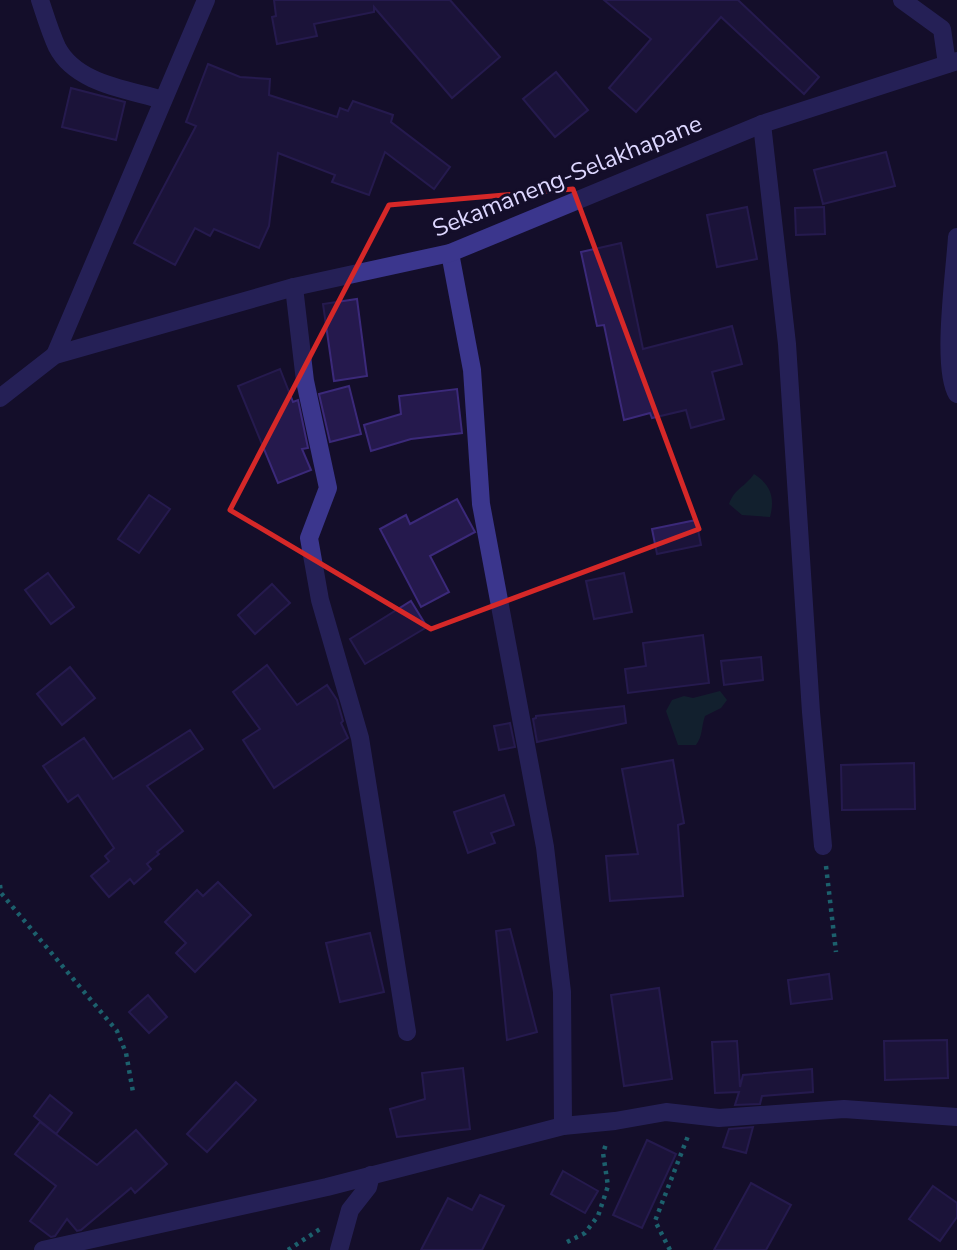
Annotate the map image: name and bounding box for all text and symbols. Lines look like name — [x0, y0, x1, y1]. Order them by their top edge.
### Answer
street label: Sekamaneng-Selakhapane — [427, 107, 707, 245]

